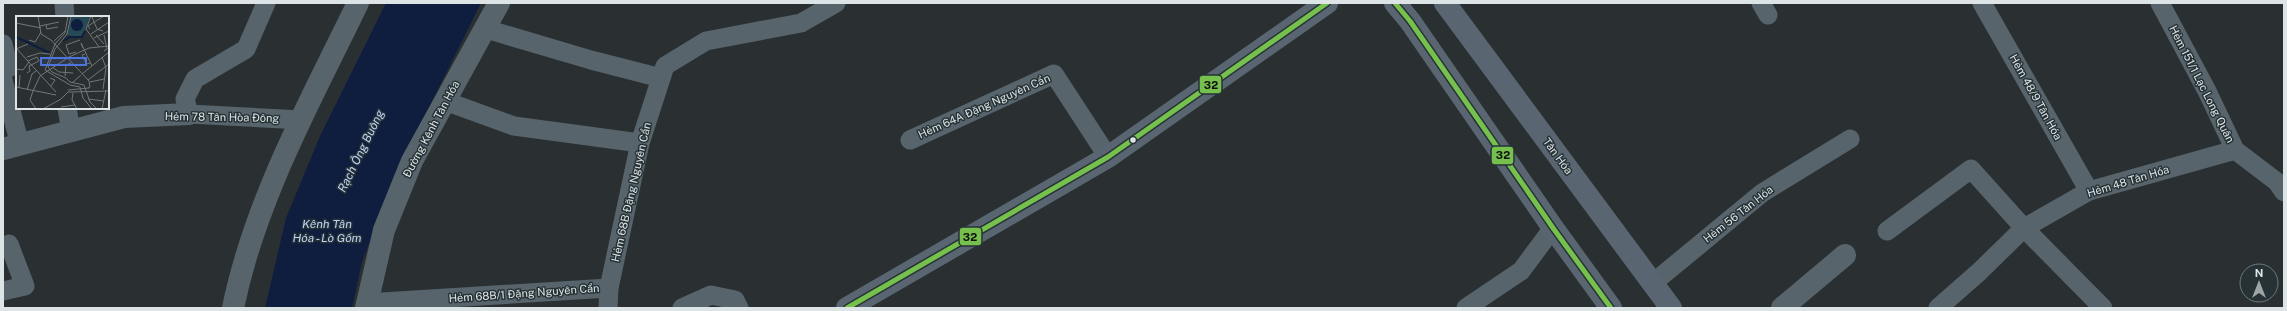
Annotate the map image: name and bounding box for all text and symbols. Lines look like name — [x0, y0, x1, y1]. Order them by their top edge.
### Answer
inset map — [16, 16, 109, 109]
street label: Hẻm 151/1 Lạc Long Quân — [2167, 23, 2237, 145]
street label: Hẻm 48/9 Tân Hóa — [2008, 52, 2064, 142]
street label: Hẻm 64A Đặng Nguyên Cẩn — [916, 71, 1052, 141]
line badge: 32 — [1199, 75, 1222, 94]
street label: Đường Kênh Tân Hóa — [400, 79, 462, 179]
text: 32 — [1204, 79, 1218, 91]
water label: Rạch Ông Buông — [335, 107, 387, 195]
street label: Hẻm 78 Tân Hòa Đông — [165, 110, 279, 124]
street label: Hẻm 68B Đặng Nguyên Cẩn — [609, 121, 653, 263]
unlabelled marker — [1128, 135, 1138, 145]
street label: Tân Hóa — [1541, 136, 1575, 176]
line badge: 32 — [1491, 146, 1514, 165]
text: 32 — [1496, 149, 1510, 161]
street label: Hẻm 48 Tân Hóa — [2086, 163, 2170, 199]
street label: Hẻm 56 Tân Hóa — [1701, 183, 1775, 245]
water label: Kênh Tân Hóa - Lò Gốm — [292, 217, 362, 245]
line badge: 32 — [959, 227, 982, 246]
text: 32 — [963, 231, 977, 243]
north arrow — [2239, 263, 2279, 303]
text: N — [2255, 267, 2263, 279]
street label: Hẻm 68B/1 Đặng Nguyên Cẩn — [448, 282, 600, 304]

